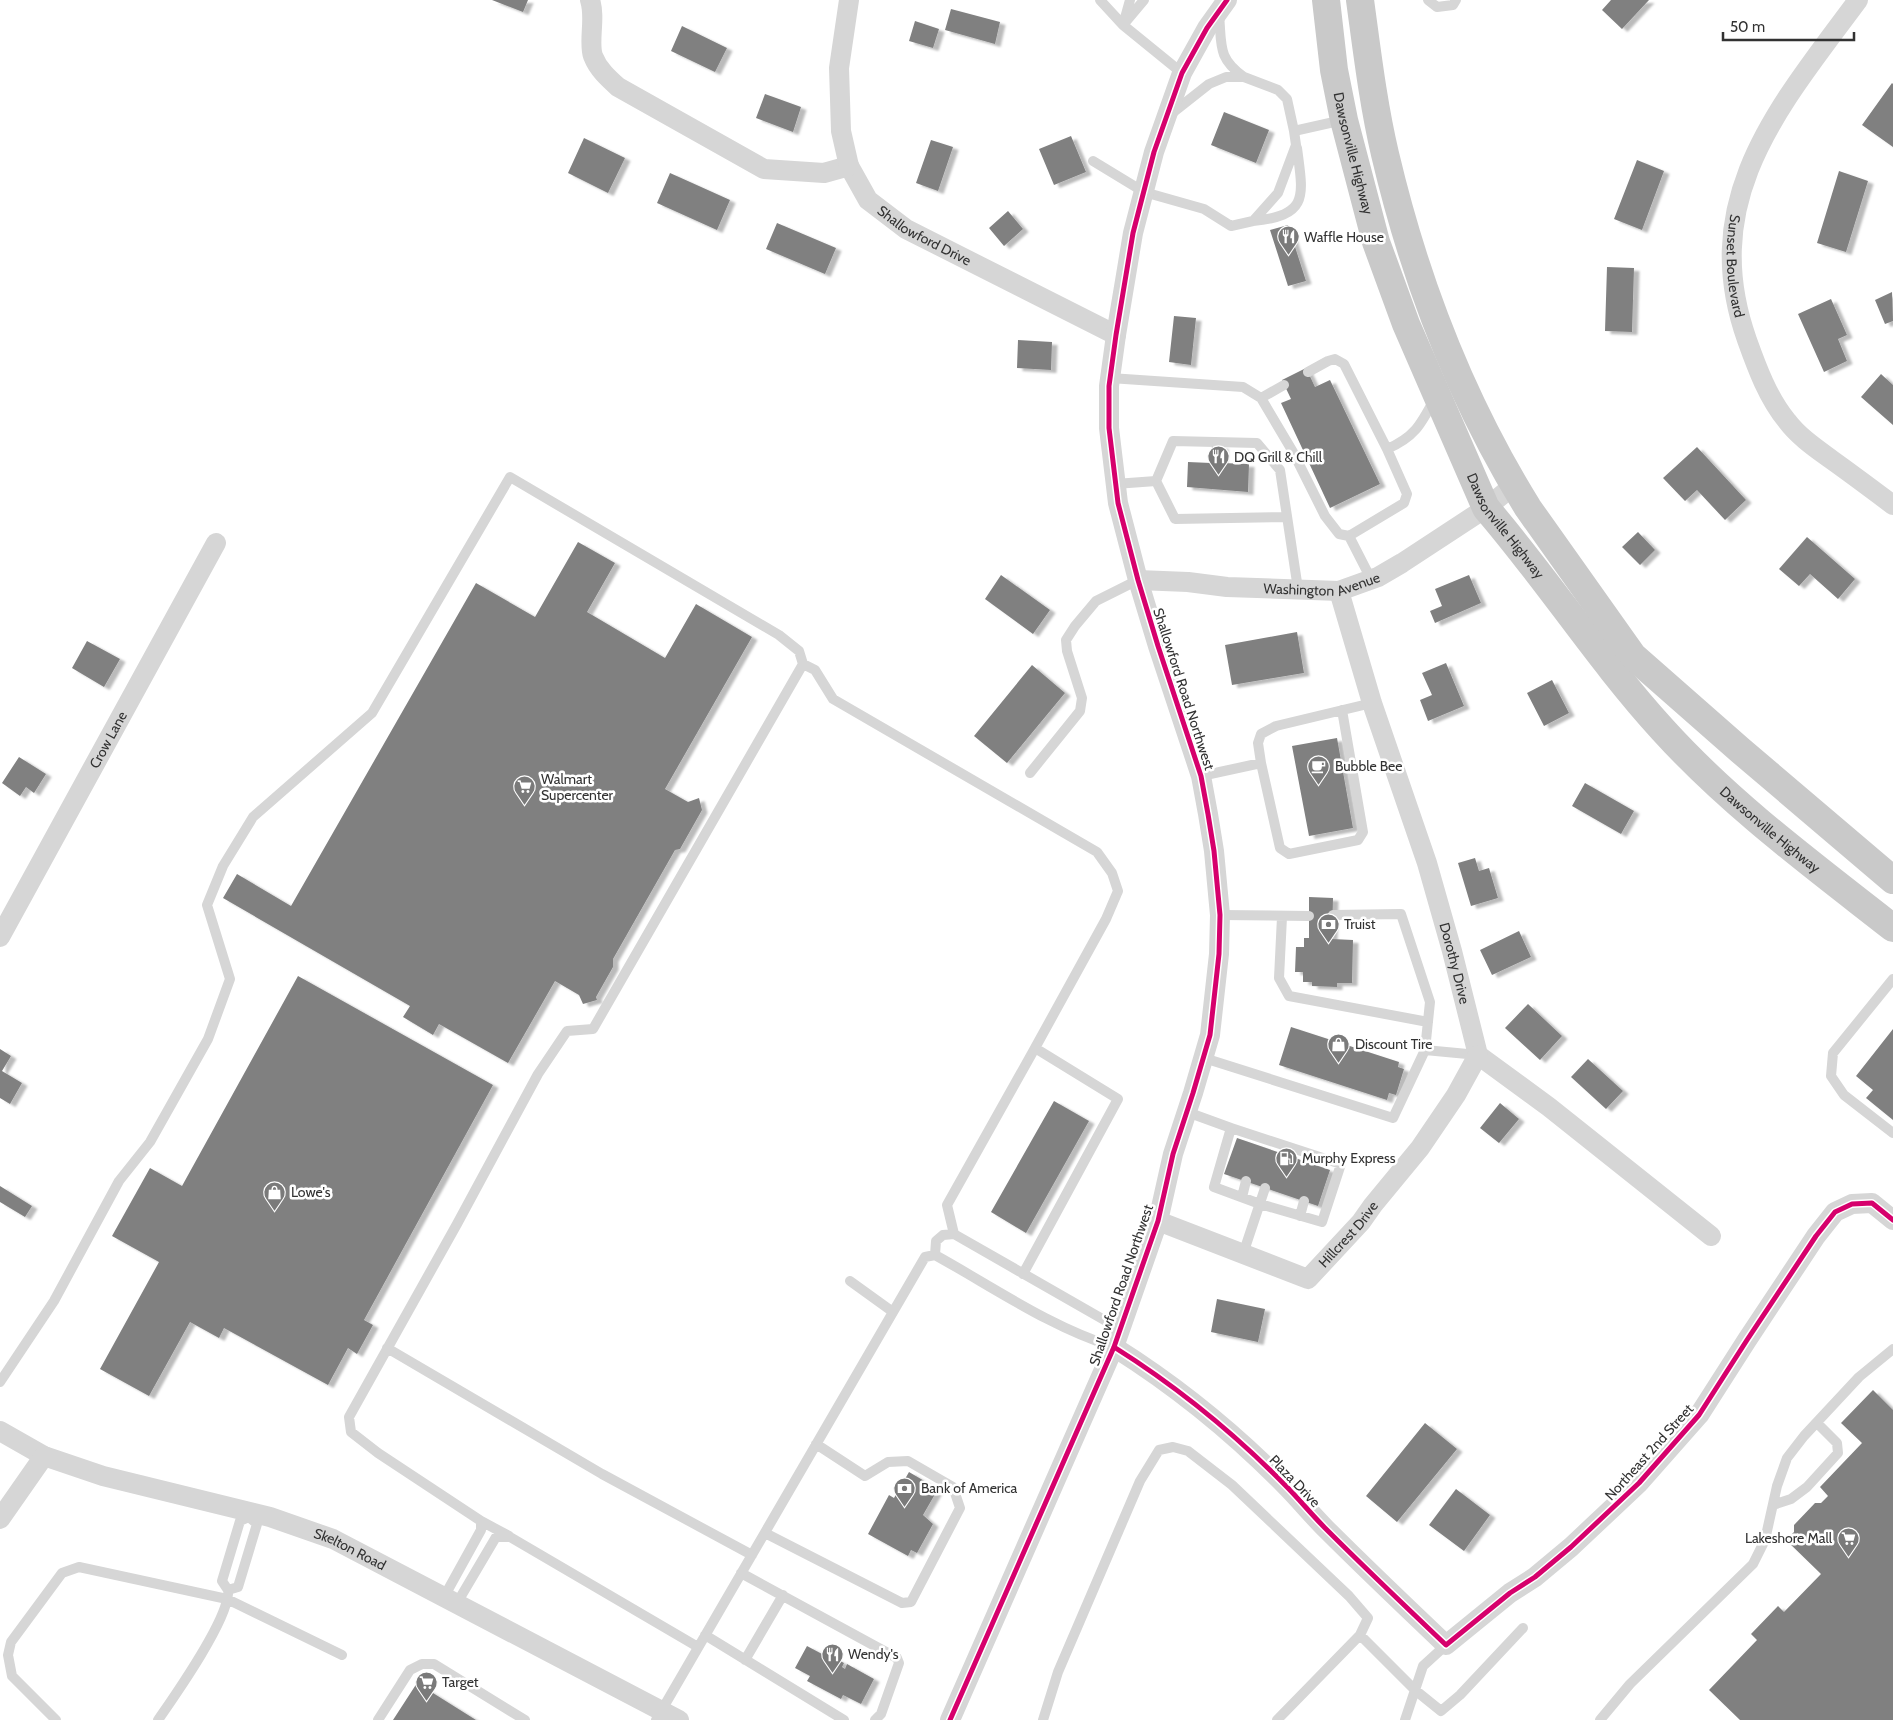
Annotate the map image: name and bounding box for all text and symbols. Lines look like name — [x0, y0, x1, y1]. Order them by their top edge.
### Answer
scale bar — [1723, 10, 1854, 42]
text: 50 m — [1730, 18, 1765, 36]
street label: Dawsonville Highway — [1330, 91, 1377, 216]
street label: Shallowford Drive — [874, 201, 974, 269]
street label: Sunset Boulevard — [1723, 213, 1749, 319]
restaurant icon: Waffle House — [1276, 225, 1300, 256]
place label: Waffle House — [1304, 228, 1384, 246]
restaurant icon: DQ Grill & Chill — [1206, 445, 1230, 476]
place label: DQ Grill & Chill — [1234, 448, 1323, 466]
street label: Dawsonville Highway — [1463, 470, 1548, 582]
street label: Washington Avenue — [1263, 568, 1382, 600]
street label: Shallowford Road Northwest — [1149, 606, 1219, 773]
street label: Crow Lane — [85, 708, 131, 771]
cafe icon: Bubble Bee — [1307, 754, 1331, 785]
place label: Bubble Bee — [1335, 757, 1402, 775]
place label: Walmart Supercenter — [541, 770, 614, 804]
supermarket icon: Walmart Supercenter — [513, 775, 537, 806]
street label: Dawsonville Highway — [1716, 782, 1824, 877]
bank icon: Truist — [1316, 912, 1340, 943]
place label: Truist — [1344, 915, 1376, 933]
street label: Dorothy Drive — [1435, 920, 1474, 1006]
shop icon: Discount Tire — [1327, 1032, 1351, 1063]
place label: Discount Tire — [1355, 1035, 1432, 1053]
fuel station icon: Murphy Express — [1274, 1146, 1298, 1177]
place label: Murphy Express — [1302, 1149, 1396, 1167]
shop icon: Lowe's — [263, 1180, 287, 1211]
place label: Lowe's — [291, 1183, 331, 1201]
street label: Hillcrest Drive — [1314, 1198, 1382, 1271]
street label: Shallowford Road Northwest — [1085, 1202, 1157, 1368]
street label: Northeast 2nd Street — [1601, 1400, 1697, 1504]
street label: Plaza Drive — [1266, 1451, 1324, 1511]
bank icon: Bank of America — [893, 1476, 917, 1507]
place label: Bank of America — [921, 1479, 1018, 1497]
street label: Skelton Road — [311, 1524, 389, 1574]
supermarket icon: Lakeshore Mall — [1836, 1526, 1860, 1557]
place label: Lakeshore Mall — [1745, 1529, 1833, 1547]
restaurant icon: Wendy's — [820, 1642, 844, 1673]
place label: Wendy's — [848, 1645, 899, 1663]
supermarket icon: Target — [414, 1670, 438, 1701]
place label: Target — [442, 1673, 479, 1691]

